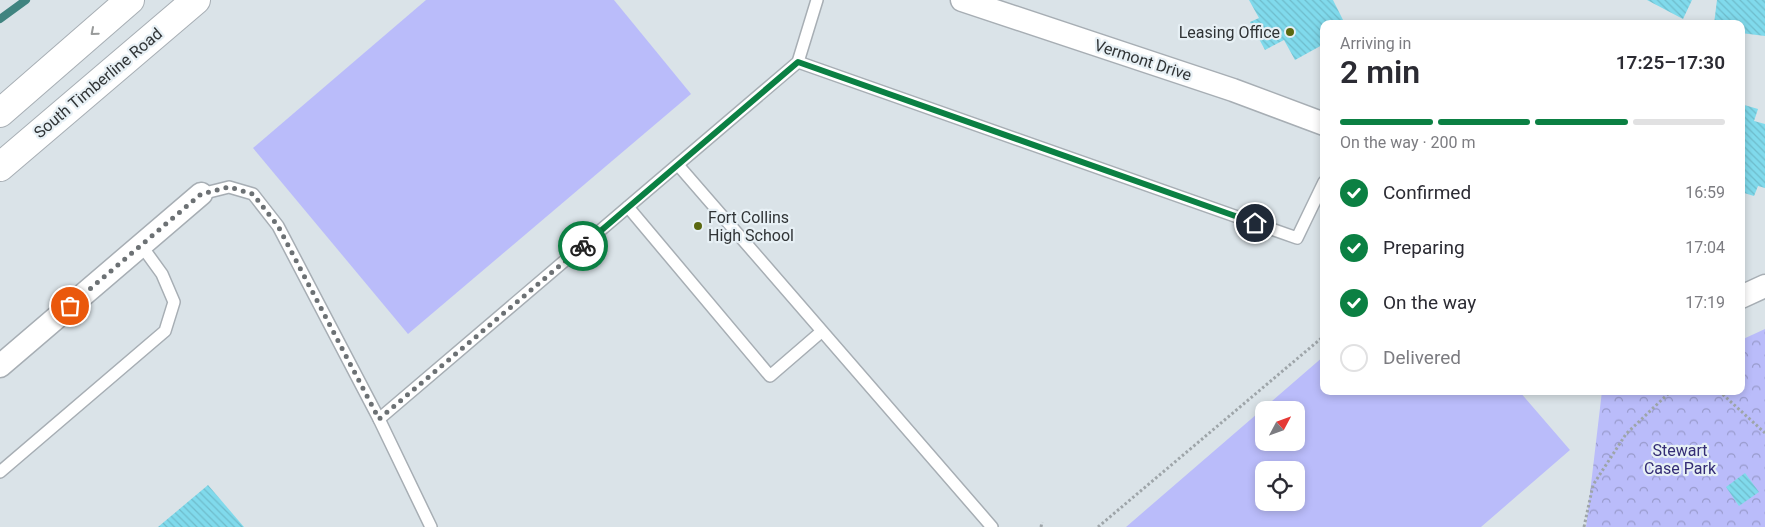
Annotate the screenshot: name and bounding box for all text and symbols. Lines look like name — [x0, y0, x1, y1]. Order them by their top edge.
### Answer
place label: Leasing Office — [1179, 23, 1280, 42]
street label: South Timberline Road — [30, 24, 166, 142]
one-way arrow — [90, 26, 99, 35]
marker: Leasing Office — [1284, 26, 1296, 38]
text: Arriving in — [1340, 34, 1411, 53]
street label: Vermont Drive — [1092, 35, 1194, 85]
text: 17:25–17:30 — [1616, 51, 1725, 74]
text: 2 min — [1340, 53, 1420, 91]
text: On the way · 200 m — [1340, 133, 1476, 152]
icon: check — [1340, 179, 1368, 207]
text: Confirmed — [1383, 181, 1471, 204]
text: 16:59 — [1685, 183, 1725, 202]
pin — [1234, 202, 1276, 244]
place label: Fort Collins High School — [708, 208, 794, 245]
icon: home — [1241, 209, 1269, 237]
marker: Fort Collins High School — [692, 220, 704, 232]
courier — [558, 221, 608, 271]
icon: bike — [569, 232, 597, 260]
icon: check — [1340, 234, 1368, 262]
text: Preparing — [1383, 236, 1465, 259]
text: 17:04 — [1685, 238, 1725, 257]
pin — [49, 285, 91, 327]
icon: check — [1340, 289, 1368, 317]
text: On the way — [1383, 291, 1476, 314]
icon: bag — [56, 292, 84, 320]
text: 17:19 — [1685, 293, 1725, 312]
text: Delivered — [1383, 346, 1461, 369]
north arrow — [1255, 401, 1305, 451]
map controls — [1255, 401, 1305, 511]
park label: Stewart Case Park — [1644, 441, 1717, 478]
button: locate — [1255, 461, 1305, 511]

